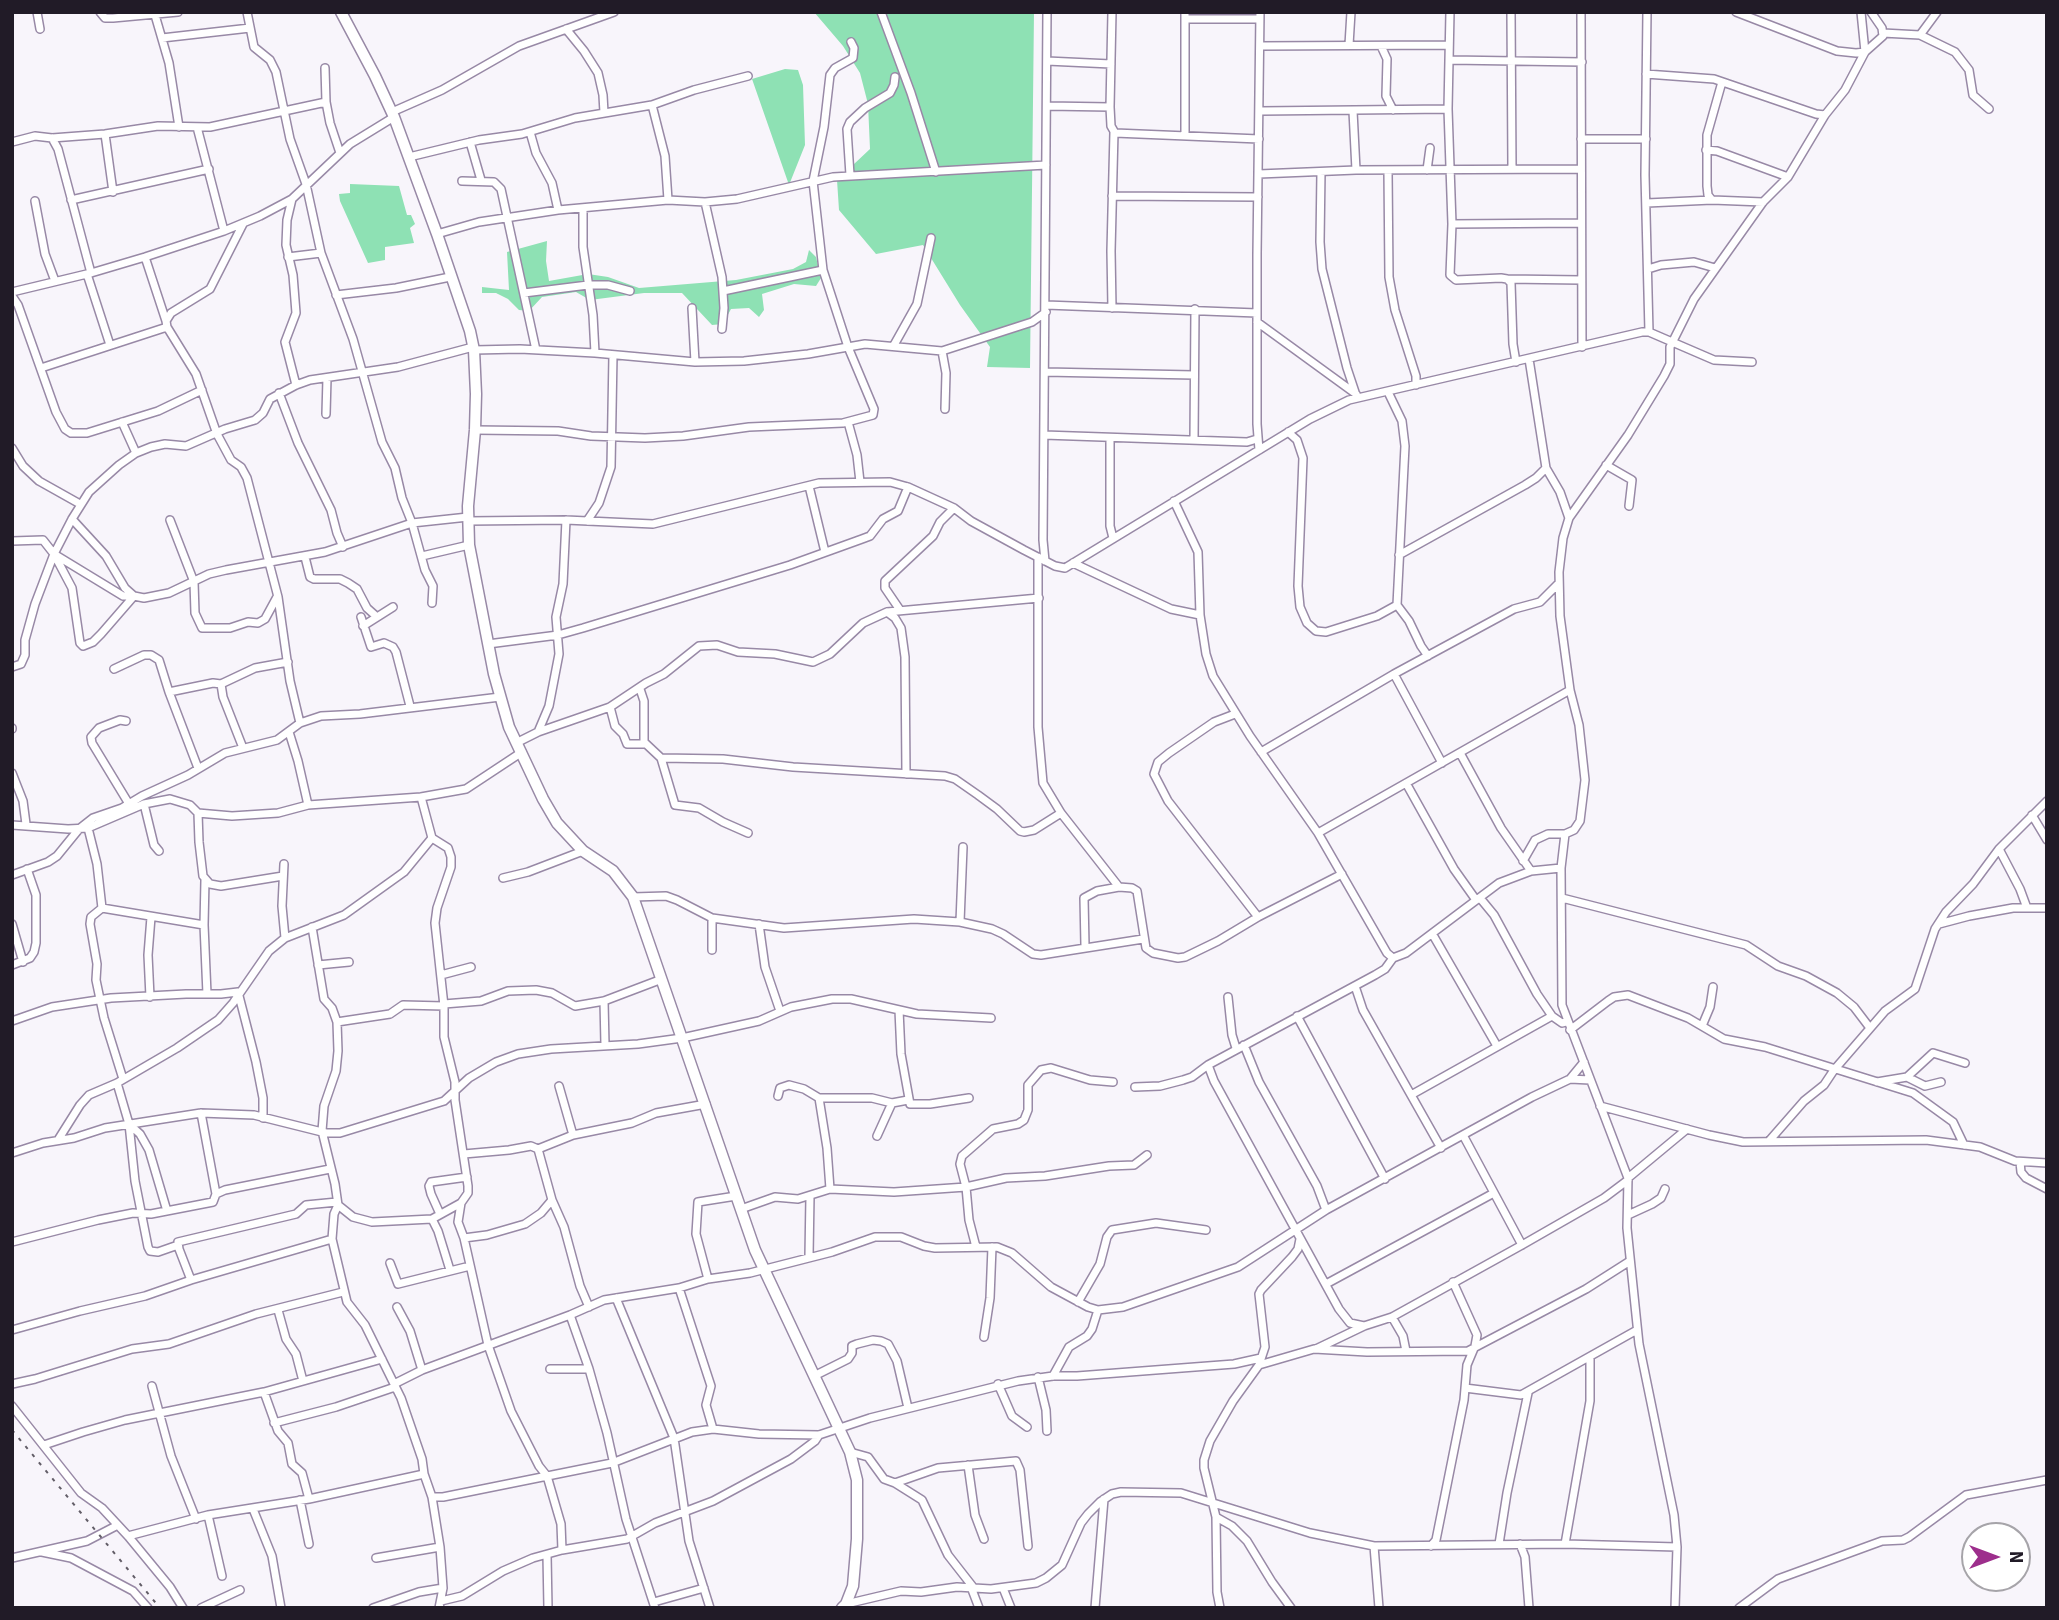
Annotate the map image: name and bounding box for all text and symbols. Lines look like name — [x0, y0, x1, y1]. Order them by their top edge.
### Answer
north arrow — [1961, 1522, 2031, 1592]
text: N — [2002, 1551, 2029, 1563]

